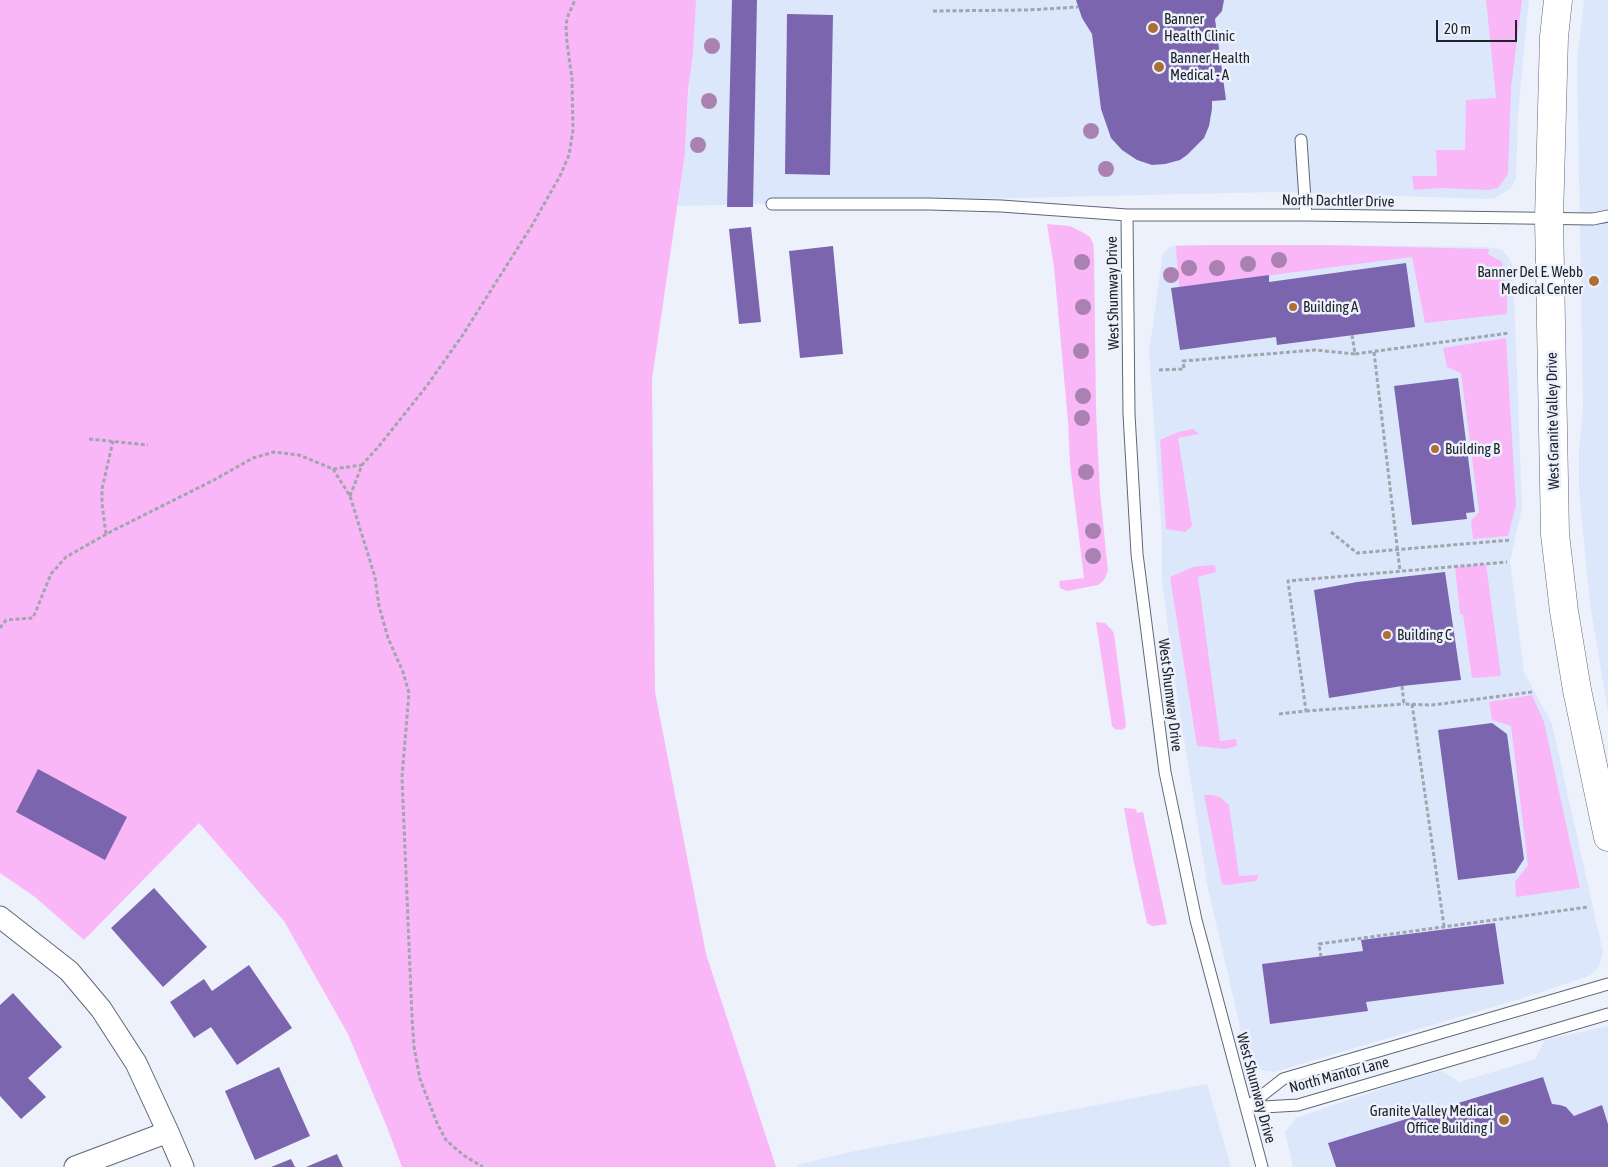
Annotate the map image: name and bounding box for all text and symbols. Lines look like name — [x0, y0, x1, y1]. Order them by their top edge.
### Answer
place label: Banner Health Clinic — [1164, 10, 1235, 45]
scale bar — [1438, 10, 1519, 42]
text: 20 m — [1444, 20, 1471, 37]
marker: Banner Health Clinic — [1146, 21, 1160, 35]
place label: Banner Health Medical - A — [1170, 49, 1250, 84]
marker: Banner Health Medical - A — [1152, 60, 1166, 74]
street label: North Dachtler Drive — [1282, 191, 1394, 211]
street label: West Shumway Drive — [1103, 236, 1123, 350]
place label: Banner Del E. Webb Medical Center — [1477, 263, 1583, 298]
marker: Banner Del E. Webb Medical Center — [1587, 274, 1601, 288]
place label: Building A — [1303, 298, 1358, 316]
marker: Building A — [1287, 301, 1299, 313]
street label: West Granite Valley Drive — [1543, 352, 1563, 490]
place label: Building B — [1445, 440, 1500, 458]
marker: Building B — [1429, 443, 1441, 455]
place label: Building C — [1397, 626, 1452, 644]
marker: Building C — [1381, 629, 1393, 641]
street label: West Shumway Drive — [1154, 637, 1186, 753]
street label: West Shumway Drive — [1233, 1031, 1279, 1145]
street label: North Mantor Lane — [1287, 1053, 1391, 1097]
place label: Granite Valley Medical Office Building I — [1370, 1102, 1493, 1137]
marker: Granite Valley Medical Office Building I — [1497, 1113, 1511, 1127]

